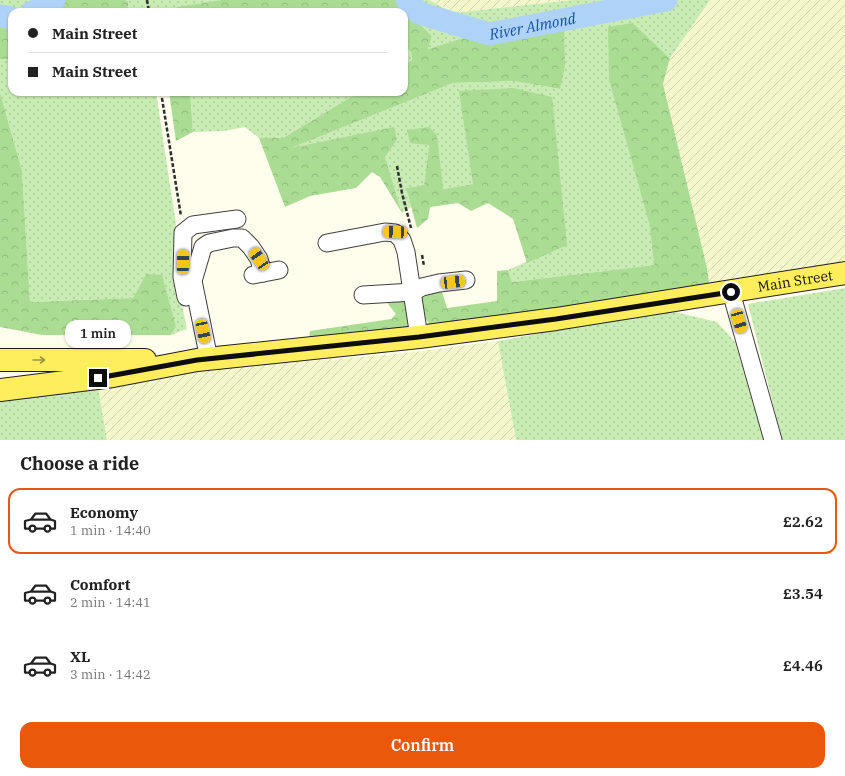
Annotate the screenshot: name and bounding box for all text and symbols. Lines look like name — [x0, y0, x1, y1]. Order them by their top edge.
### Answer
water label: River Almond — [487, 8, 578, 43]
text: Main Street — [52, 24, 137, 43]
text: Main Street — [52, 62, 137, 81]
car — [383, 226, 407, 238]
car — [247, 246, 271, 272]
car — [177, 250, 189, 274]
street label: Main Street — [756, 266, 834, 296]
car — [440, 275, 466, 289]
route start — [722, 283, 740, 301]
car — [730, 308, 748, 334]
car — [195, 318, 211, 344]
callout: 1 min — [65, 320, 131, 348]
text: 1 min — [80, 325, 116, 342]
one-way arrow — [32, 356, 45, 364]
route end — [89, 369, 107, 387]
text: Choose a ride — [20, 452, 139, 475]
icon: car — [22, 503, 58, 539]
text: Economy — [70, 503, 138, 522]
text: £2.62 — [783, 512, 823, 531]
text: 1 min · 14:40 — [70, 522, 151, 539]
icon: car — [22, 575, 58, 611]
text: Comfort — [70, 575, 130, 594]
text: £3.54 — [783, 584, 823, 603]
text: 2 min · 14:41 — [70, 594, 151, 611]
icon: car — [22, 647, 58, 683]
text: XL — [70, 647, 90, 666]
text: £4.46 — [783, 656, 823, 675]
text: 3 min · 14:42 — [70, 666, 151, 683]
button: Confirm — [20, 722, 825, 768]

